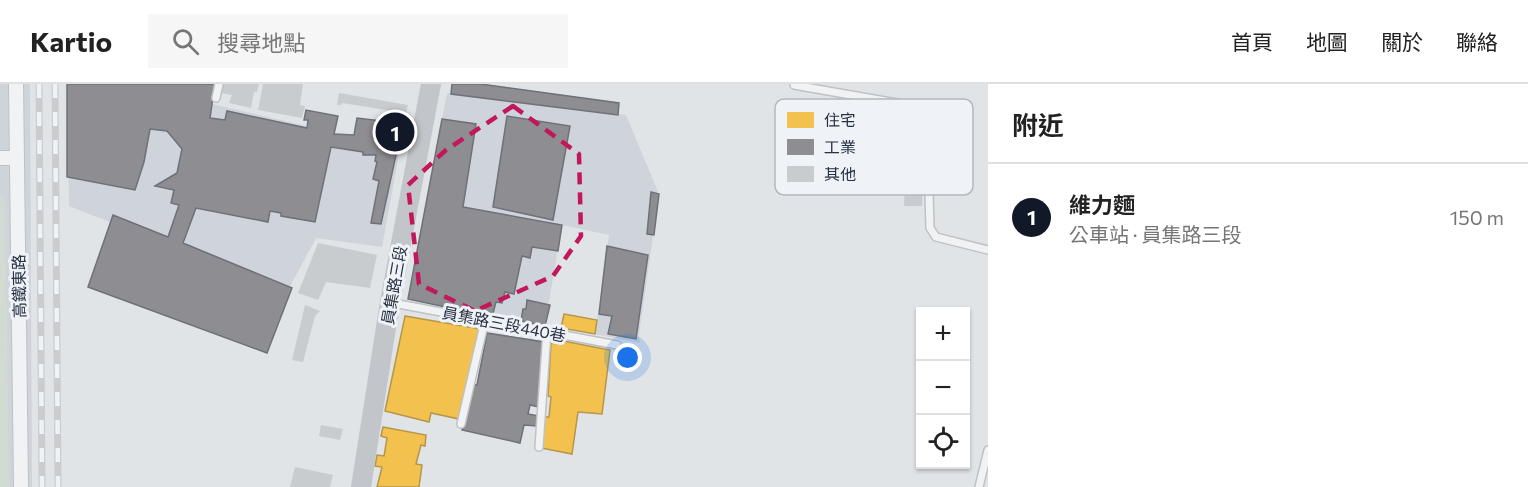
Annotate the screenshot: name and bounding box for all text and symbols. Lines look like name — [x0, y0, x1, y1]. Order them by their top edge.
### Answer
search box — [148, 14, 568, 68]
text: Kartio — [30, 24, 112, 58]
icon: search — [169, 25, 202, 58]
text: 搜尋地點 — [217, 29, 305, 56]
text: 首頁 — [1231, 29, 1273, 54]
text: 地圖 — [1306, 29, 1348, 54]
text: 關於 — [1381, 29, 1423, 54]
text: 聯絡 — [1456, 29, 1498, 54]
legend — [775, 99, 973, 195]
text: 附近 — [1012, 109, 1064, 140]
pin: 1 — [376, 110, 414, 154]
text: 住宅 — [824, 110, 856, 129]
text: 工業 — [824, 137, 856, 156]
text: 其他 — [824, 164, 856, 183]
text: 維力麵 — [1069, 191, 1135, 218]
text: 1 — [1027, 205, 1036, 229]
text: 150 m — [1450, 205, 1504, 229]
text: 公車站 · 員集路三段 — [1069, 222, 1241, 246]
street label: 員集路三段 — [377, 244, 410, 326]
street label: 高鐵東路 — [8, 254, 29, 318]
street label: 員集路三段440巷 — [441, 302, 568, 345]
map controls — [916, 307, 970, 469]
button: + — [916, 307, 970, 361]
your location — [613, 343, 642, 372]
button: − — [916, 361, 970, 415]
button: locate — [916, 415, 970, 469]

